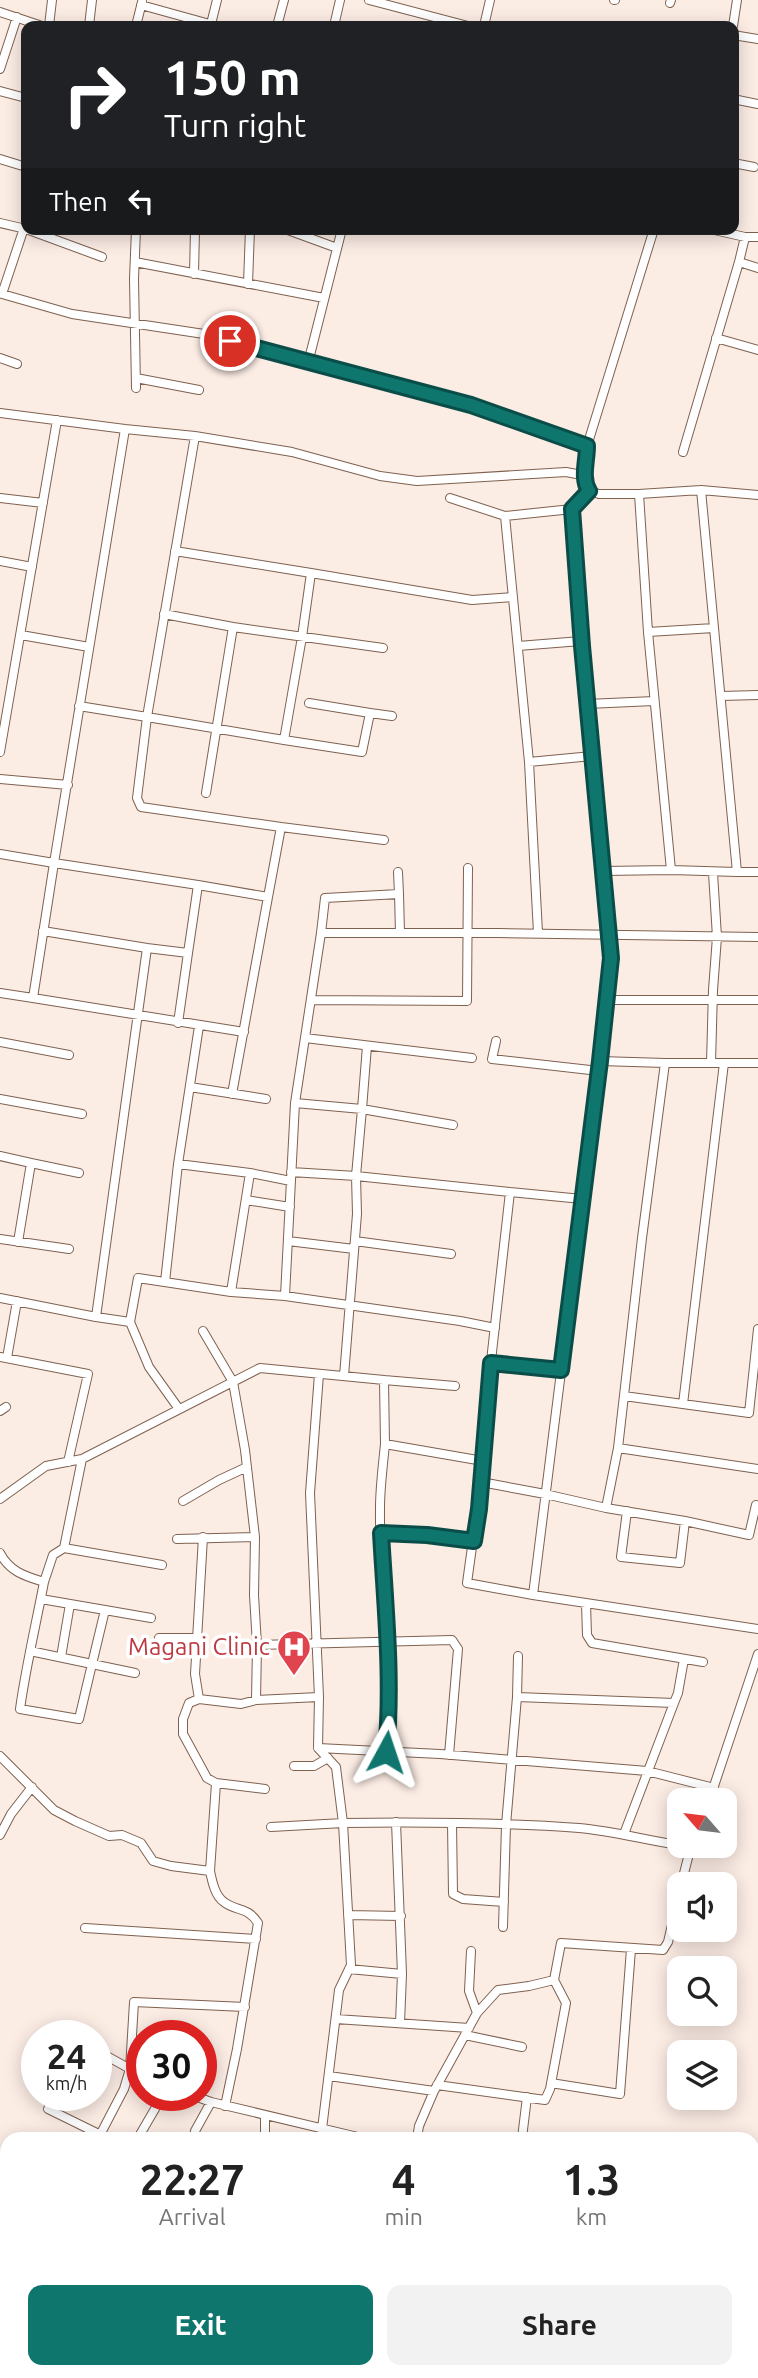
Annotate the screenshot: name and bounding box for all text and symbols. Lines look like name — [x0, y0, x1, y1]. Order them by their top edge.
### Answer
icon: right — [49, 49, 140, 140]
text: 150 m — [164, 49, 301, 104]
text: Turn right — [164, 107, 306, 143]
icon: left — [122, 182, 160, 220]
text: Then — [49, 187, 108, 216]
pin — [200, 311, 260, 371]
icon: arrive — [211, 322, 249, 360]
hospital icon: Magani Clinic — [275, 1628, 313, 1677]
place label: Magani Clinic — [128, 1633, 270, 1660]
position arrow — [349, 1715, 423, 1789]
north arrow — [667, 1788, 737, 1858]
map controls — [667, 1788, 737, 2110]
button: sound — [667, 1872, 737, 1942]
button: search — [667, 1956, 737, 2026]
speed limit sign: 30 — [126, 2020, 217, 2111]
text: 24 — [47, 2036, 86, 2076]
button: layers — [667, 2040, 737, 2110]
text: km/h — [46, 2073, 87, 2093]
text: 22:27 — [140, 2156, 245, 2203]
text: 4 — [392, 2156, 416, 2203]
text: 1.3 — [563, 2156, 620, 2203]
text: Arrival — [159, 2204, 226, 2229]
text: min — [384, 2204, 423, 2229]
text: km — [576, 2204, 607, 2229]
button: Exit — [28, 2285, 373, 2365]
button: Share — [387, 2285, 732, 2365]

